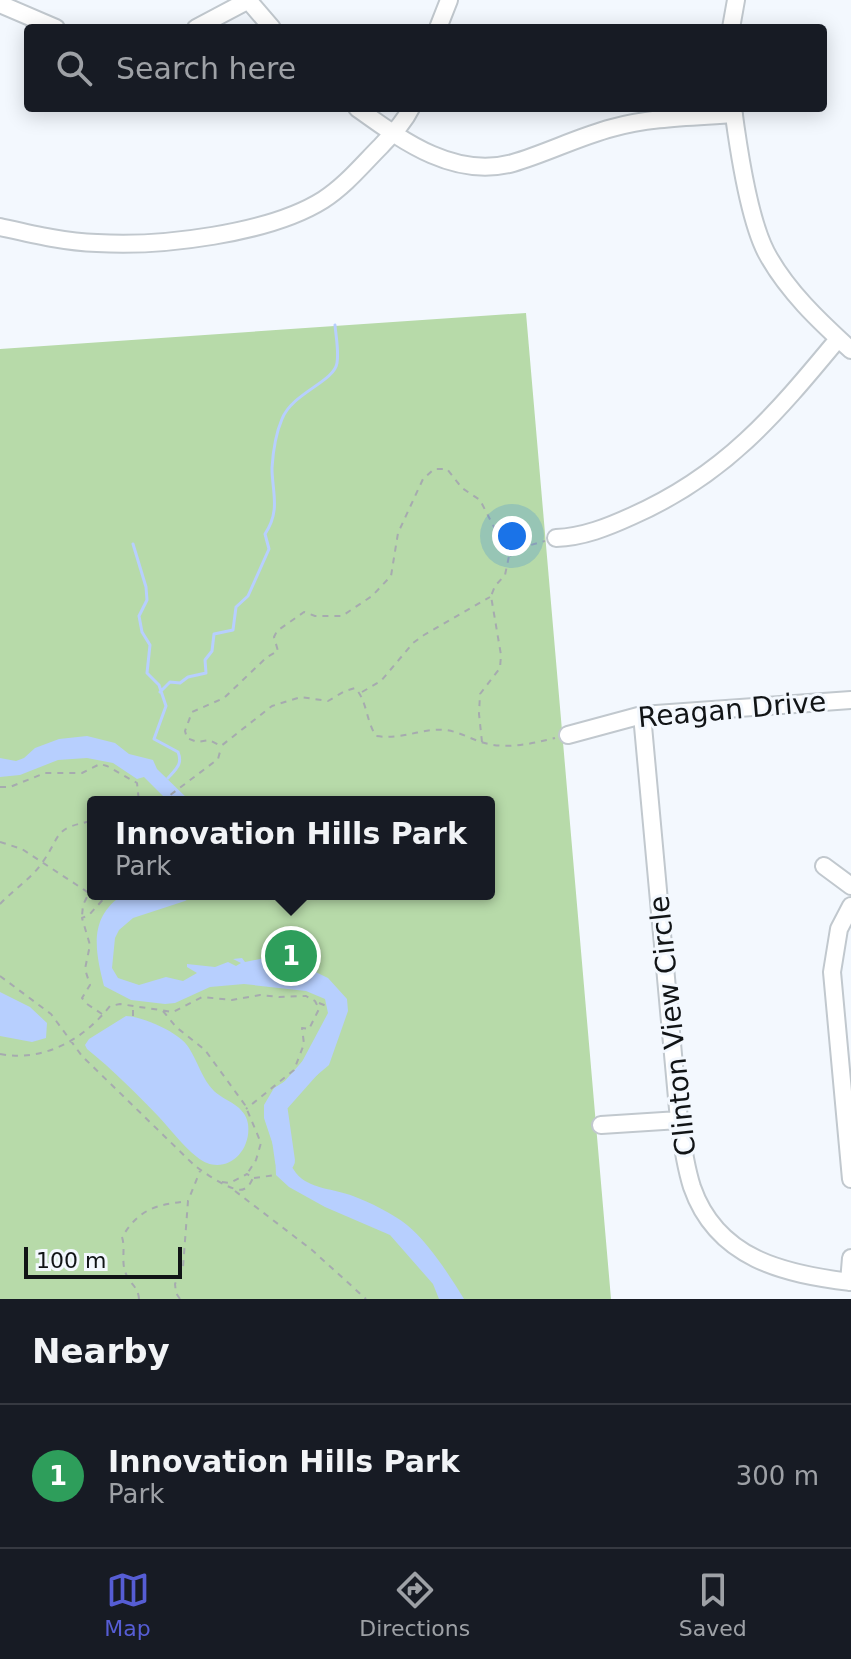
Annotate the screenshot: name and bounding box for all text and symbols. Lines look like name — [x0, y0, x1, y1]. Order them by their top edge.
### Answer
search box — [24, 24, 827, 112]
icon: search — [52, 46, 96, 90]
text: Search here — [116, 51, 296, 86]
your location — [492, 516, 532, 556]
street label: Reagan Drive — [637, 685, 828, 734]
popup — [87, 796, 495, 900]
text: Innovation Hills Park — [115, 816, 467, 851]
text: Park — [115, 851, 171, 881]
street label: Clinton View Circle — [642, 894, 703, 1158]
pin: 1 — [265, 926, 317, 986]
scale bar — [24, 1243, 182, 1279]
text: 100 m — [36, 1248, 106, 1273]
text: Nearby — [32, 1331, 170, 1371]
text: Innovation Hills Park — [108, 1444, 460, 1479]
text: 1 — [49, 1461, 67, 1491]
text: 300 m — [736, 1461, 819, 1491]
text: Park — [108, 1479, 164, 1509]
tab: Map — [104, 1568, 151, 1641]
tab: Directions — [359, 1568, 470, 1641]
tab: Saved — [679, 1568, 747, 1641]

